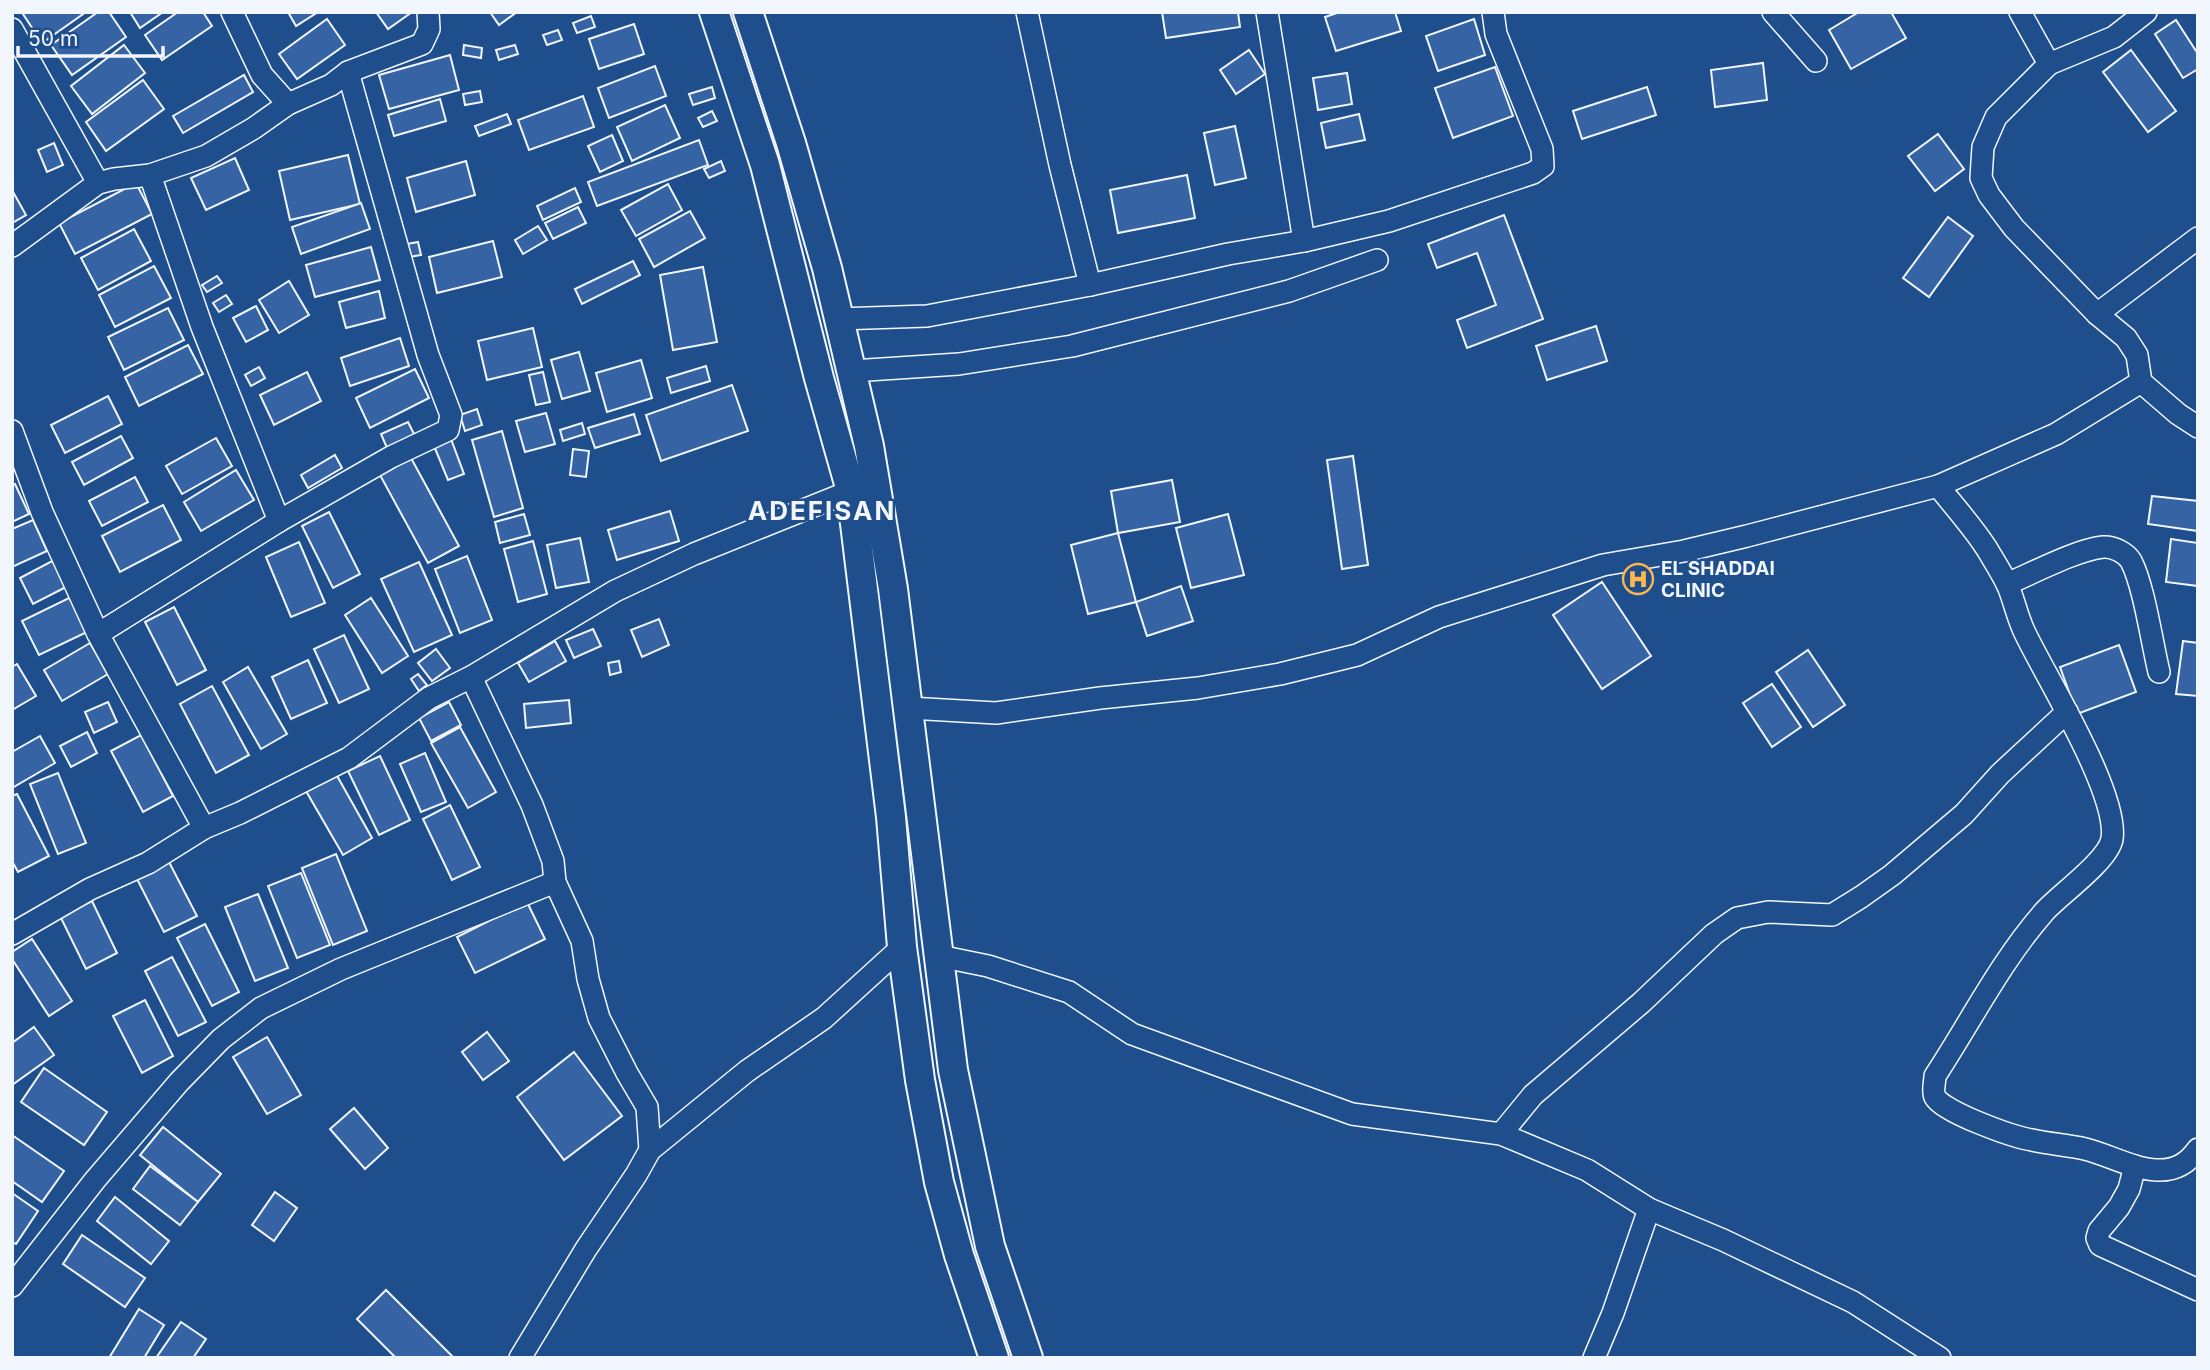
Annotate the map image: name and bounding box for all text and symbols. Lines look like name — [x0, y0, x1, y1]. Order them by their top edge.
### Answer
scale bar — [18, 14, 163, 58]
text: 50 m — [28, 26, 78, 51]
district label: ADEFISAN — [748, 495, 896, 526]
place label: EL SHADDAI CLINIC — [1661, 557, 1775, 602]
hospital icon: EL SHADDAI CLINIC — [1621, 562, 1655, 596]

